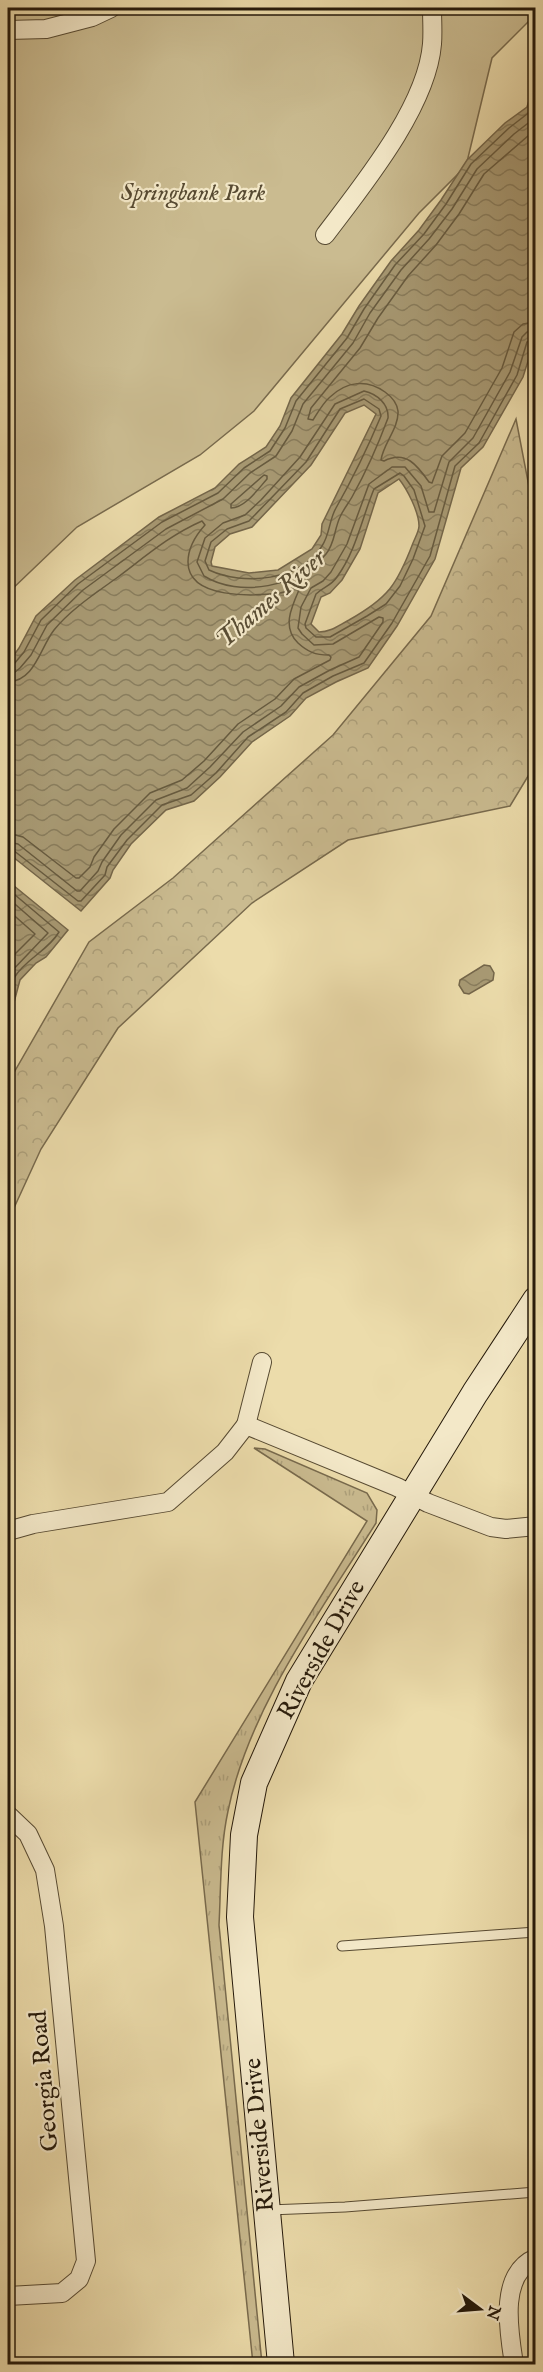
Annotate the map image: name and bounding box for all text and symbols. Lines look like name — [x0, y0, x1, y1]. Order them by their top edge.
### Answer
park label: Springbank Park — [121, 178, 266, 209]
water label: Thames River — [209, 541, 334, 656]
street label: Riverside Drive — [271, 1575, 373, 1725]
street label: Georgia Road — [23, 2009, 67, 2153]
street label: Riverside Drive — [238, 2057, 282, 2213]
north arrow — [450, 2279, 510, 2339]
text: N — [481, 2302, 504, 2322]

